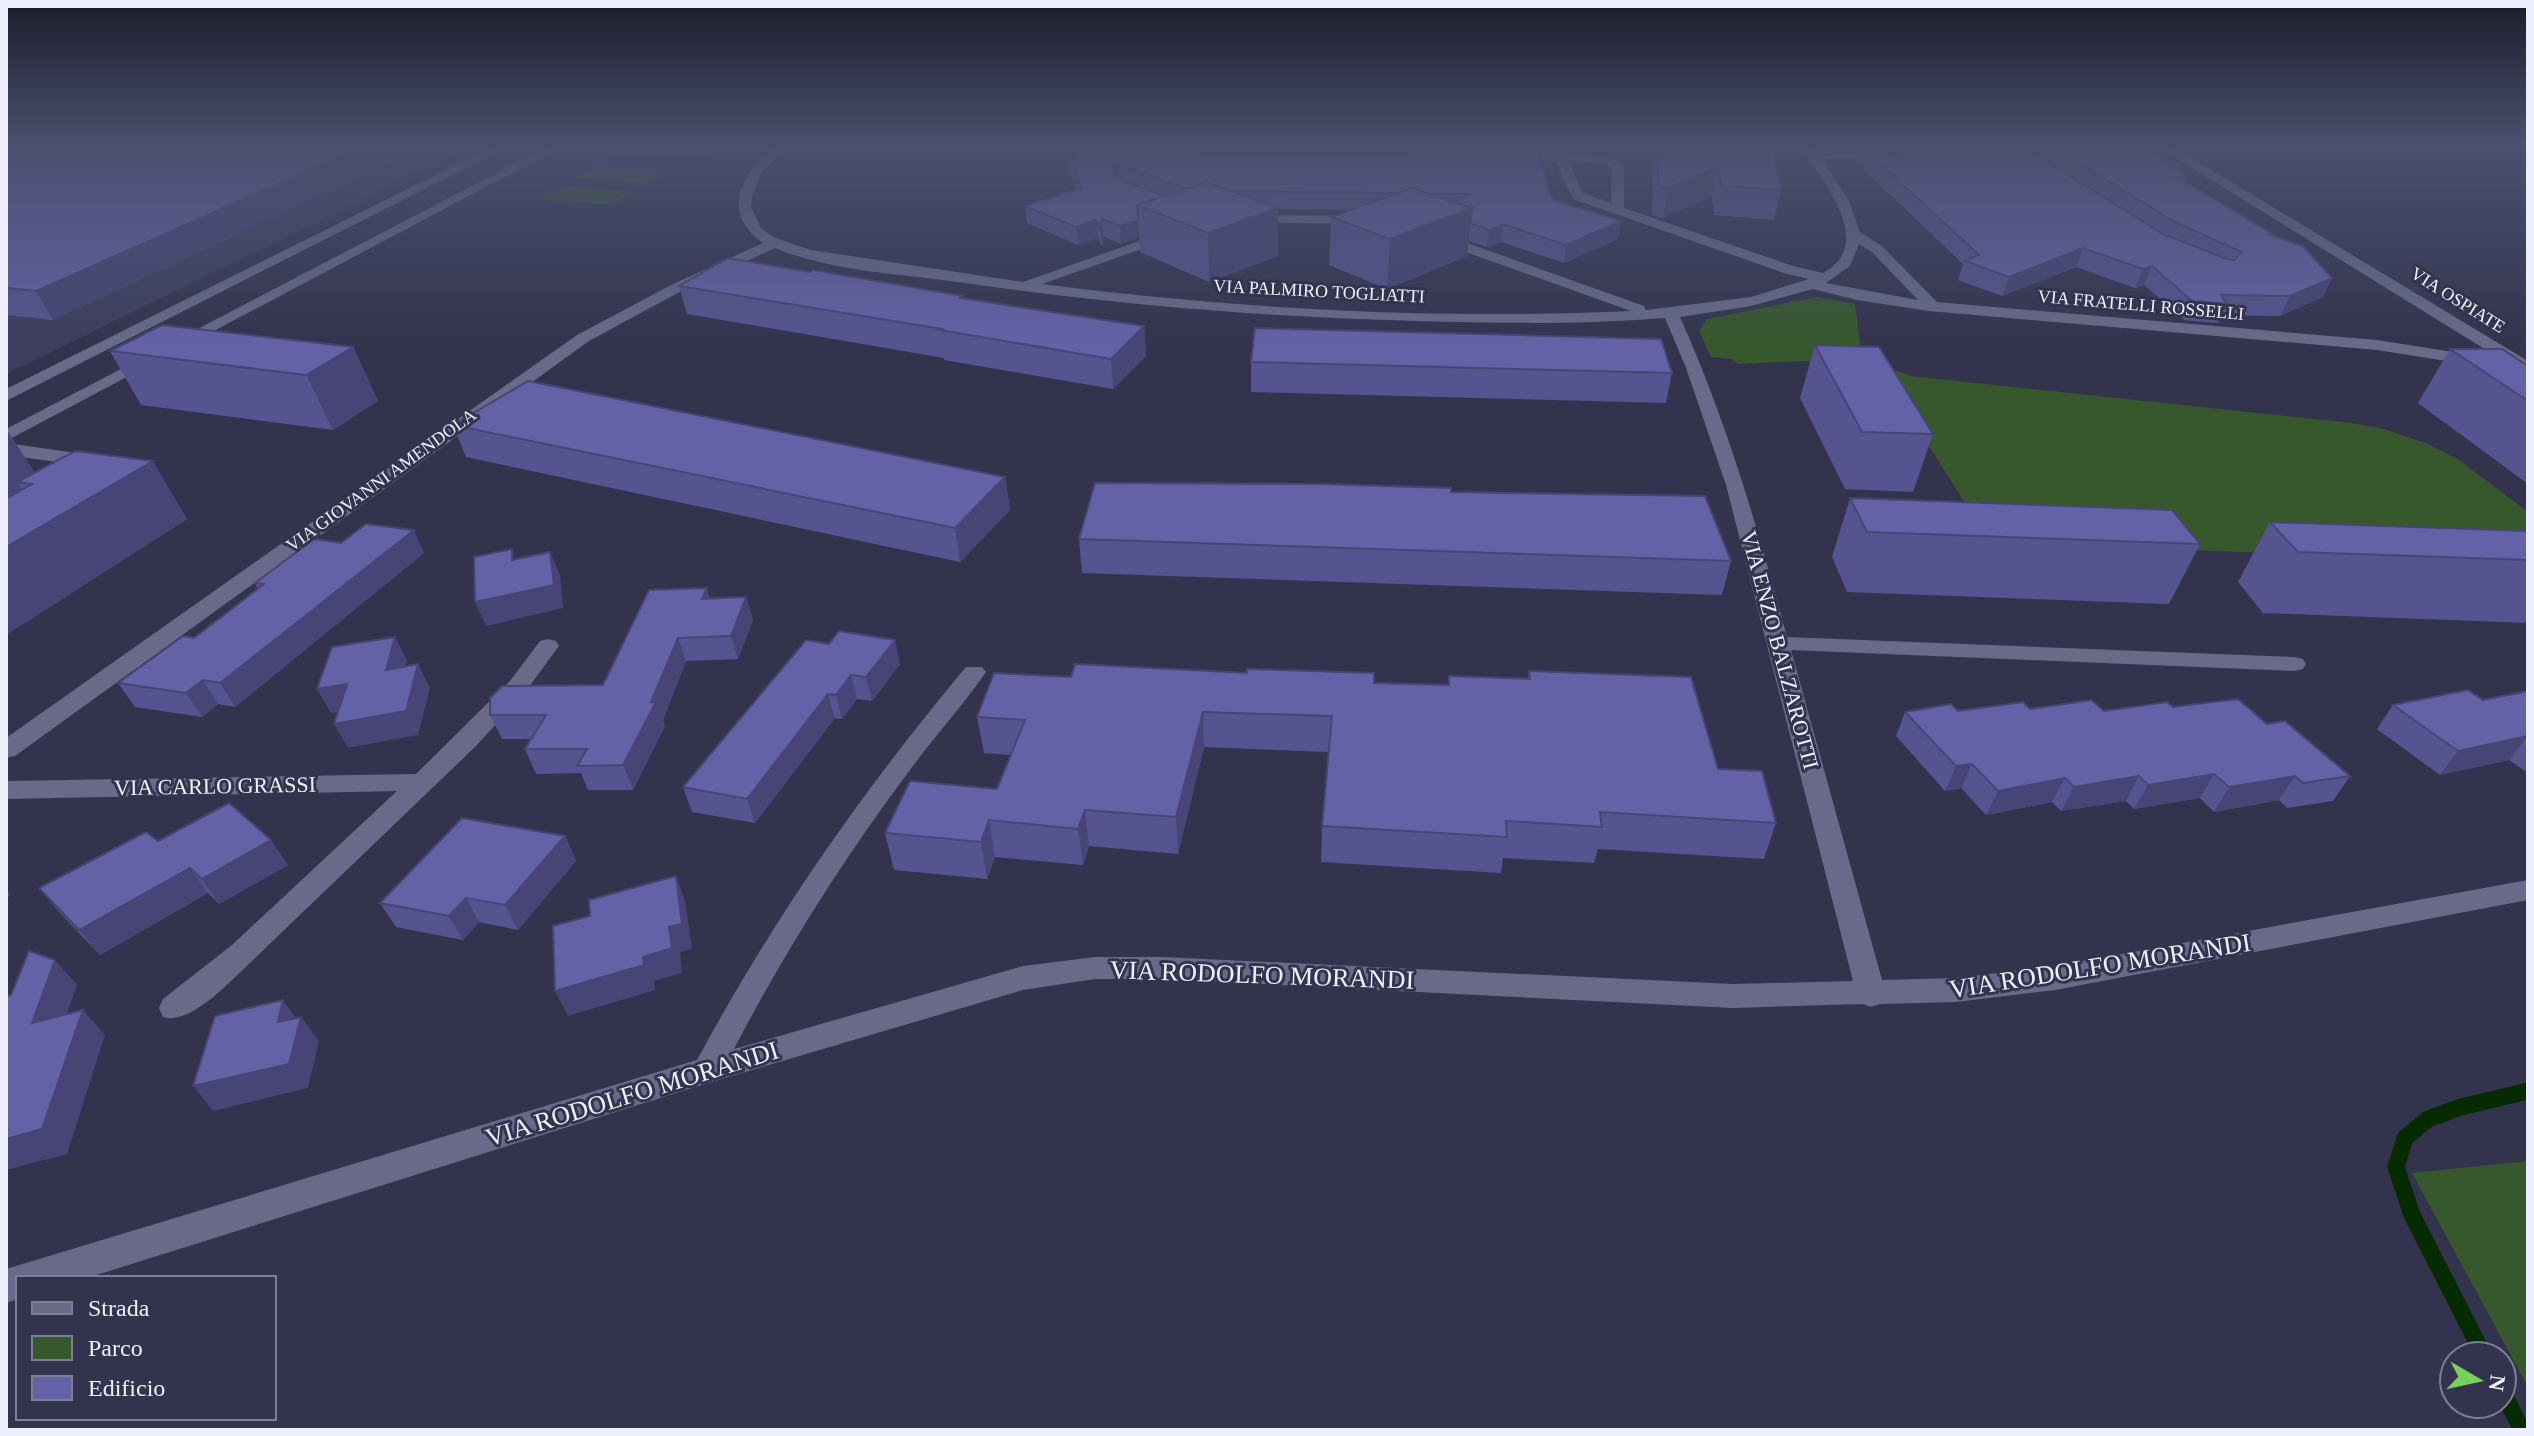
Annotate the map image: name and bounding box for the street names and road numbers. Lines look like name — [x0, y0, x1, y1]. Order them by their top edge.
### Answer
street label: VIA OSPIATE — [2407, 263, 2509, 337]
street label: VIA PALMIRO TOGLIATTI — [1213, 275, 1425, 307]
street label: VIA FRATELLI ROSSELLI — [2037, 286, 2245, 324]
street label: VIA GIOVANNI AMENDOLA — [282, 404, 480, 556]
street label: VIA ENZO BALZAROTTI — [1736, 528, 1824, 772]
street label: VIA CARLO GRASSI — [114, 772, 316, 800]
street label: VIA RODOLFO MORANDI — [1947, 928, 2253, 1004]
street label: VIA RODOLFO MORANDI — [1109, 955, 1415, 995]
street label: VIA RODOLFO MORANDI — [482, 1036, 782, 1152]

